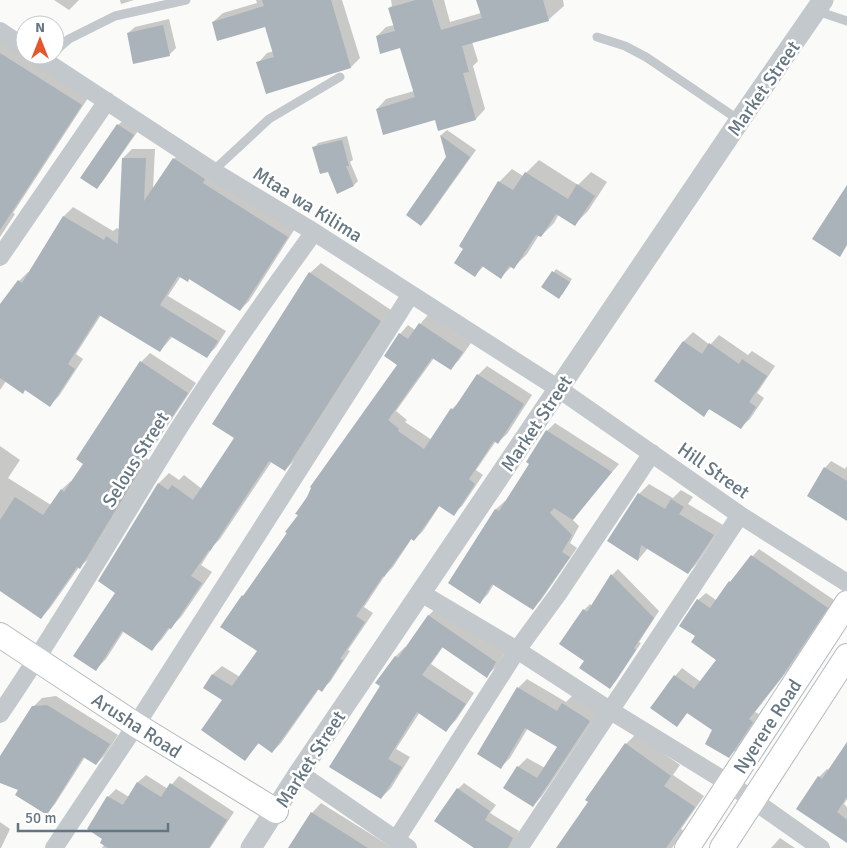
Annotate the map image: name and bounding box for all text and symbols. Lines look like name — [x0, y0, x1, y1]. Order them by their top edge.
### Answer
north arrow — [15, 15, 65, 65]
text: N — [35, 19, 45, 36]
street label: Market Street — [722, 36, 806, 141]
street label: Mtaa wa Kilima — [248, 162, 367, 248]
street label: Market Street — [496, 371, 578, 476]
street label: Selous Street — [97, 407, 175, 512]
street label: Hill Street — [673, 437, 754, 505]
street label: Nyerere Road — [728, 675, 807, 778]
street label: Arusha Road — [87, 688, 186, 764]
street label: Market Street — [271, 706, 351, 813]
scale bar — [18, 800, 168, 832]
text: 50 m — [25, 809, 56, 827]

